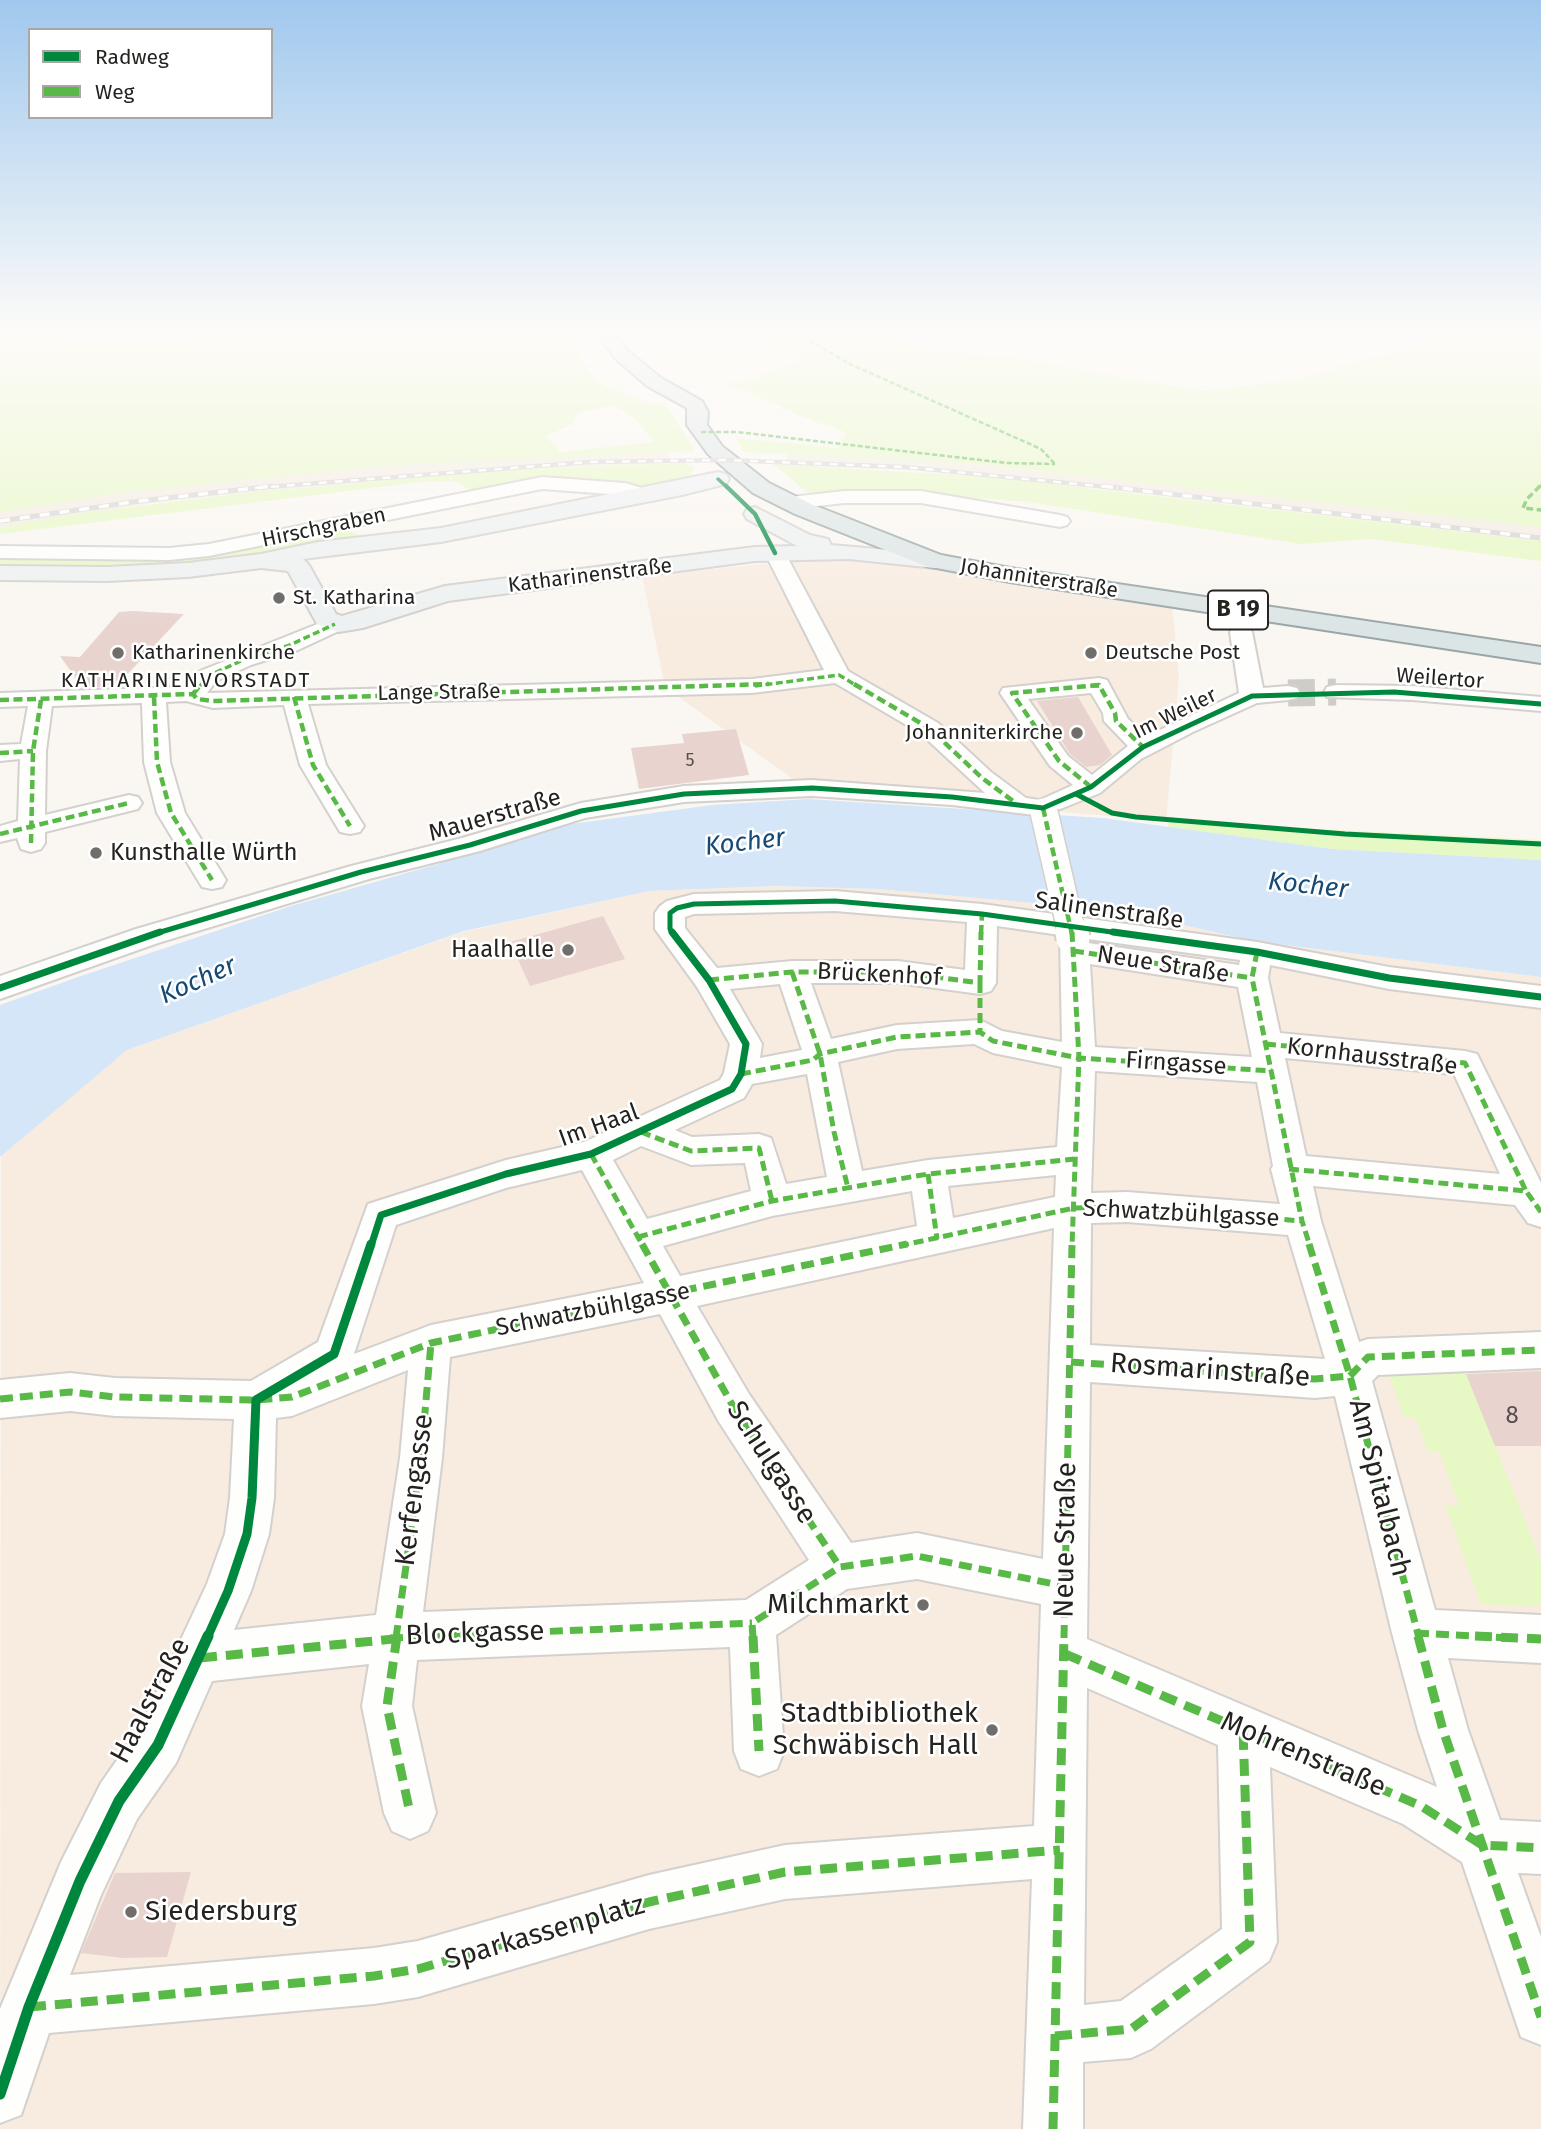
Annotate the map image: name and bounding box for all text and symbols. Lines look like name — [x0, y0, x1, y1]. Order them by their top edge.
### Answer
legend — [28, 28, 273, 119]
text: Radweg — [95, 44, 169, 70]
text: Weg — [95, 79, 135, 105]
street label: Hirschgraben — [260, 503, 388, 553]
street label: Katharinenstraße — [507, 553, 673, 599]
street label: Johanniterstraße — [958, 554, 1120, 604]
place label: St. Katharina — [293, 585, 415, 611]
marker: St. Katharina — [271, 590, 287, 606]
road number: B 19 — [1208, 590, 1268, 630]
place label: Katharinenkirche — [132, 640, 295, 666]
place label: Deutsche Post — [1105, 640, 1240, 666]
marker: Katharinenkirche — [110, 645, 126, 661]
marker: Deutsche Post — [1083, 645, 1099, 661]
street label: Weilertor — [1395, 663, 1485, 695]
district label: KATHARINENVORSTADT — [63, 668, 309, 694]
street label: Lange Straße — [377, 679, 501, 707]
street label: Im Weiler — [1129, 683, 1221, 745]
place label: Johanniterkirche — [905, 720, 1063, 746]
marker: Johanniterkirche — [1069, 725, 1085, 741]
house number: 5 — [685, 750, 695, 772]
street label: Mauerstraße — [425, 783, 565, 849]
water label: Kocher — [703, 823, 787, 863]
place label: Kunsthalle Würth — [110, 839, 298, 867]
marker: Kunsthalle Würth — [88, 845, 104, 861]
water label: Kocher — [1266, 866, 1350, 906]
street label: Salinenstraße — [1033, 886, 1185, 936]
place label: Haalhalle — [451, 936, 554, 964]
street label: Neue Straße — [1095, 940, 1231, 990]
marker: Haalhalle — [560, 942, 576, 958]
water label: Kocher — [155, 950, 241, 1012]
street label: Brückenhof — [816, 957, 942, 993]
street label: Kornhausstraße — [1285, 1032, 1459, 1082]
street label: Firngasse — [1125, 1046, 1227, 1082]
street label: Im Haal — [555, 1098, 643, 1154]
street label: Schwatzbühlgasse — [1082, 1194, 1280, 1234]
street label: Schwatzbühlgasse — [493, 1277, 693, 1343]
street label: Rosmarinstraße — [1109, 1347, 1311, 1395]
street label: Schulgasse — [719, 1395, 823, 1531]
street label: Am Spitalbach — [1341, 1396, 1417, 1580]
house number: 8 — [1505, 1402, 1519, 1430]
street label: Kerfengasse — [389, 1412, 441, 1568]
street label: Neue Straße — [1048, 1462, 1084, 1618]
place label: Milchmarkt — [767, 1588, 909, 1622]
marker: Milchmarkt — [915, 1597, 931, 1613]
street label: Blockgasse — [405, 1615, 545, 1653]
street label: Haalstraße — [104, 1632, 198, 1770]
place label: Stadtbibliothek Schwäbisch Hall — [773, 1697, 978, 1763]
street label: Mohrenstraße — [1215, 1705, 1391, 1805]
marker: Stadtbibliothek Schwäbisch Hall — [984, 1722, 1000, 1738]
street label: Sparkassenplatz — [441, 1888, 649, 1978]
place label: Siedersburg — [145, 1895, 297, 1929]
marker: Siedersburg — [123, 1904, 139, 1920]

